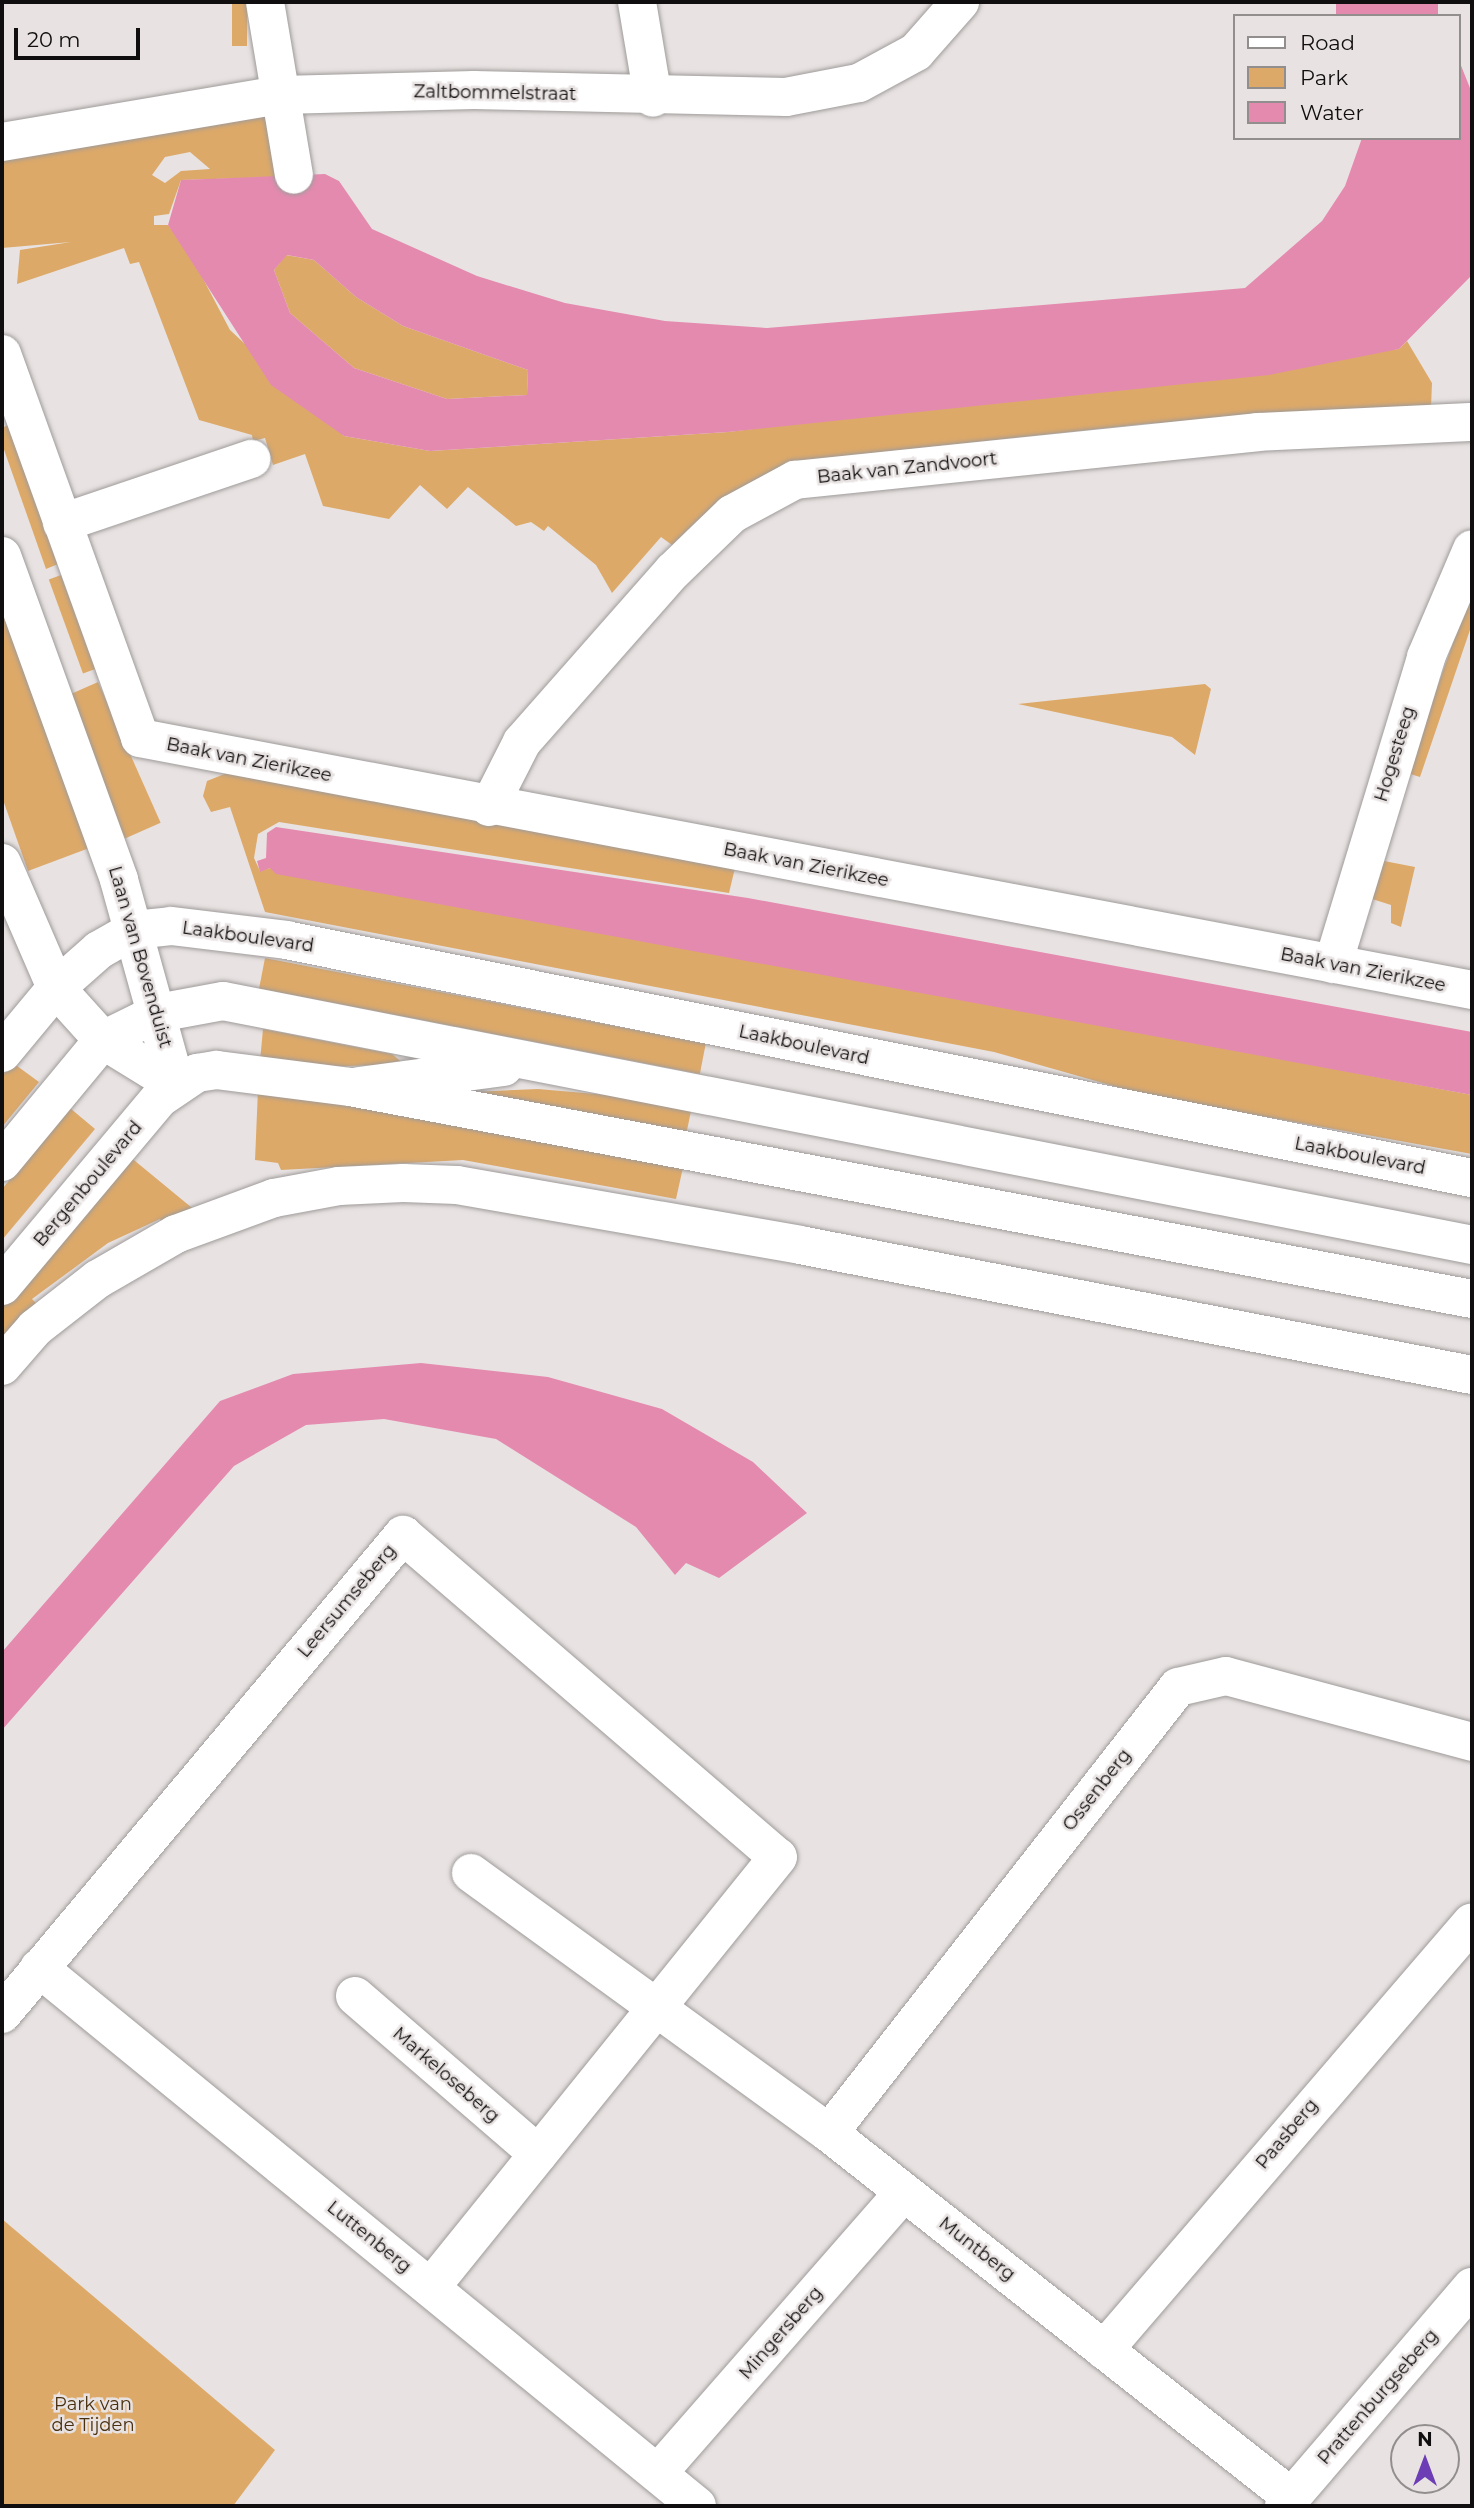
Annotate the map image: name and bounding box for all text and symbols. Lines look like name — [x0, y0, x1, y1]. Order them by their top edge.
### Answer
scale bar — [18, 14, 144, 58]
legend — [1232, 14, 1460, 140]
text: 20 m — [27, 27, 81, 52]
text: Road — [1300, 30, 1355, 55]
text: Park — [1300, 65, 1348, 90]
street label: Zaltbommelstraat — [413, 81, 577, 105]
text: Water — [1300, 100, 1364, 125]
street label: Baak van Zandvoort — [816, 448, 998, 488]
street label: Hogesteeg — [1370, 704, 1420, 804]
street label: Baak van Zierikzee — [165, 733, 333, 787]
street label: Baak van Zierikzee — [722, 838, 890, 892]
street label: Laan van Bovenduist — [104, 864, 176, 1050]
street label: Laakboulevard — [181, 917, 315, 957]
street label: Baak van Zierikzee — [1279, 943, 1447, 997]
street label: Laakboulevard — [737, 1021, 871, 1069]
street label: Bergenboulevard — [29, 1117, 147, 1251]
street label: Laakboulevard — [1293, 1133, 1427, 1179]
street label: Leersumseberg — [293, 1540, 401, 1662]
street label: Ossenberg — [1058, 1745, 1136, 1835]
street label: Markeloseberg — [388, 2023, 504, 2127]
street label: Paasberg — [1251, 2094, 1323, 2174]
street label: Luttenberg — [323, 2197, 415, 2277]
street label: Muntberg — [934, 2212, 1020, 2286]
street label: Mingersberg — [735, 2282, 827, 2384]
street label: Prattenburgseberg — [1313, 2325, 1443, 2469]
park label: Park van de Tijden — [51, 2394, 135, 2436]
north arrow — [1390, 2424, 1460, 2494]
text: N — [1417, 2428, 1433, 2451]

